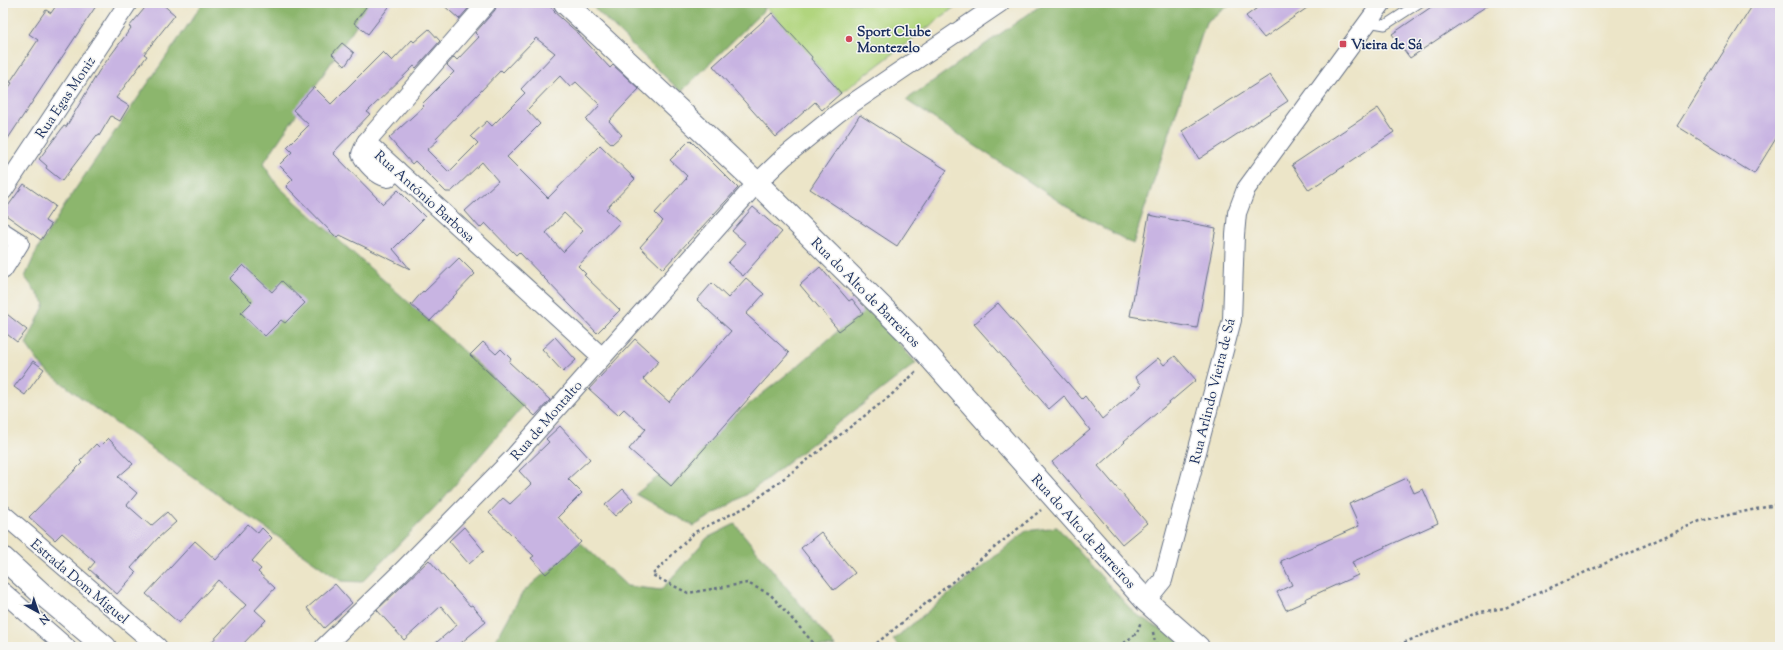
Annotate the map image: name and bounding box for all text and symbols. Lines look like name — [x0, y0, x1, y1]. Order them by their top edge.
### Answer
place label: Sport Clube Montezelo — [857, 23, 931, 59]
marker: Sport Clube Montezelo — [844, 34, 854, 44]
place label: Vieira de Sá — [1351, 36, 1423, 56]
marker: Vieira de Sá — [1338, 39, 1348, 49]
street label: Rua Egas Moniz — [32, 53, 102, 143]
street label: Rua António Barbosa — [369, 147, 479, 249]
street label: Rua do Alto de Barreiros — [805, 234, 924, 353]
street label: Rua Arlindo Vieira de Sá — [1186, 316, 1242, 466]
street label: Rua de Montalto — [507, 377, 588, 466]
street label: Rua do Alto de Barreiros — [1026, 471, 1139, 594]
street label: Estrada Dom Miguel — [25, 535, 132, 630]
north arrow — [18, 592, 58, 632]
text: N — [35, 609, 53, 628]

